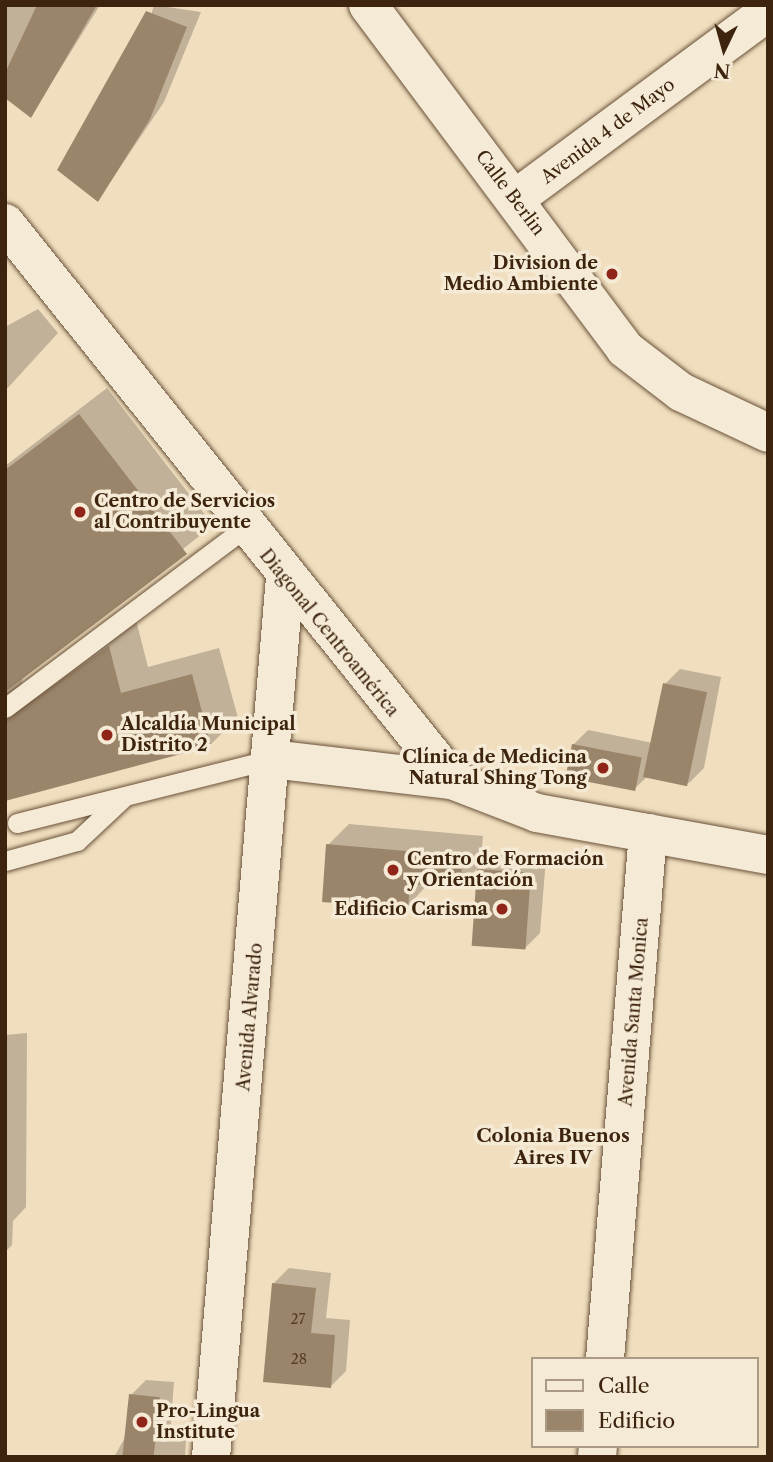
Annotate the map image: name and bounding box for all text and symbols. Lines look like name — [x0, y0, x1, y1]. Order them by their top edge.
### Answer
north arrow — [689, 14, 759, 84]
text: N — [713, 58, 731, 83]
street label: Avenida 4 de Mayo — [537, 74, 679, 188]
street label: Calle Berlin — [471, 146, 549, 240]
place label: Division de Medio Ambiente — [443, 253, 598, 296]
marker: Division de Medio Ambiente — [604, 266, 620, 282]
place label: Centro de Servicios al Contribuyente — [94, 491, 275, 534]
marker: Centro de Servicios al Contribuyente — [72, 504, 88, 520]
street label: Diagonal Centroamérica — [255, 545, 403, 721]
place label: Alcaldía Municipal Distrito 2 — [121, 714, 296, 756]
marker: Alcaldía Municipal Distrito 2 — [99, 727, 115, 743]
place label: Clínica de Medicina Natural Shing Tong — [402, 747, 587, 790]
marker: Clínica de Medicina Natural Shing Tong — [593, 758, 613, 778]
place label: Centro de Formación y Orientación — [407, 849, 604, 892]
marker: Centro de Formación y Orientación — [385, 862, 401, 878]
place label: Edificio Carisma — [334, 898, 488, 920]
marker: Edificio Carisma — [494, 901, 510, 917]
street label: Avenida Santa Monica — [615, 916, 653, 1108]
street label: Avenida Alvarado — [233, 941, 267, 1093]
district label: Colonia Buenos Aires IV — [476, 1125, 630, 1169]
house number: 27 — [291, 1311, 305, 1327]
house number: 28 — [291, 1351, 307, 1367]
legend — [532, 1357, 759, 1448]
text: Calle — [598, 1373, 650, 1398]
place label: Pro-Lingua Institute — [156, 1401, 260, 1444]
text: Edificio — [598, 1408, 675, 1433]
marker: Pro-Lingua Institute — [134, 1414, 150, 1430]

